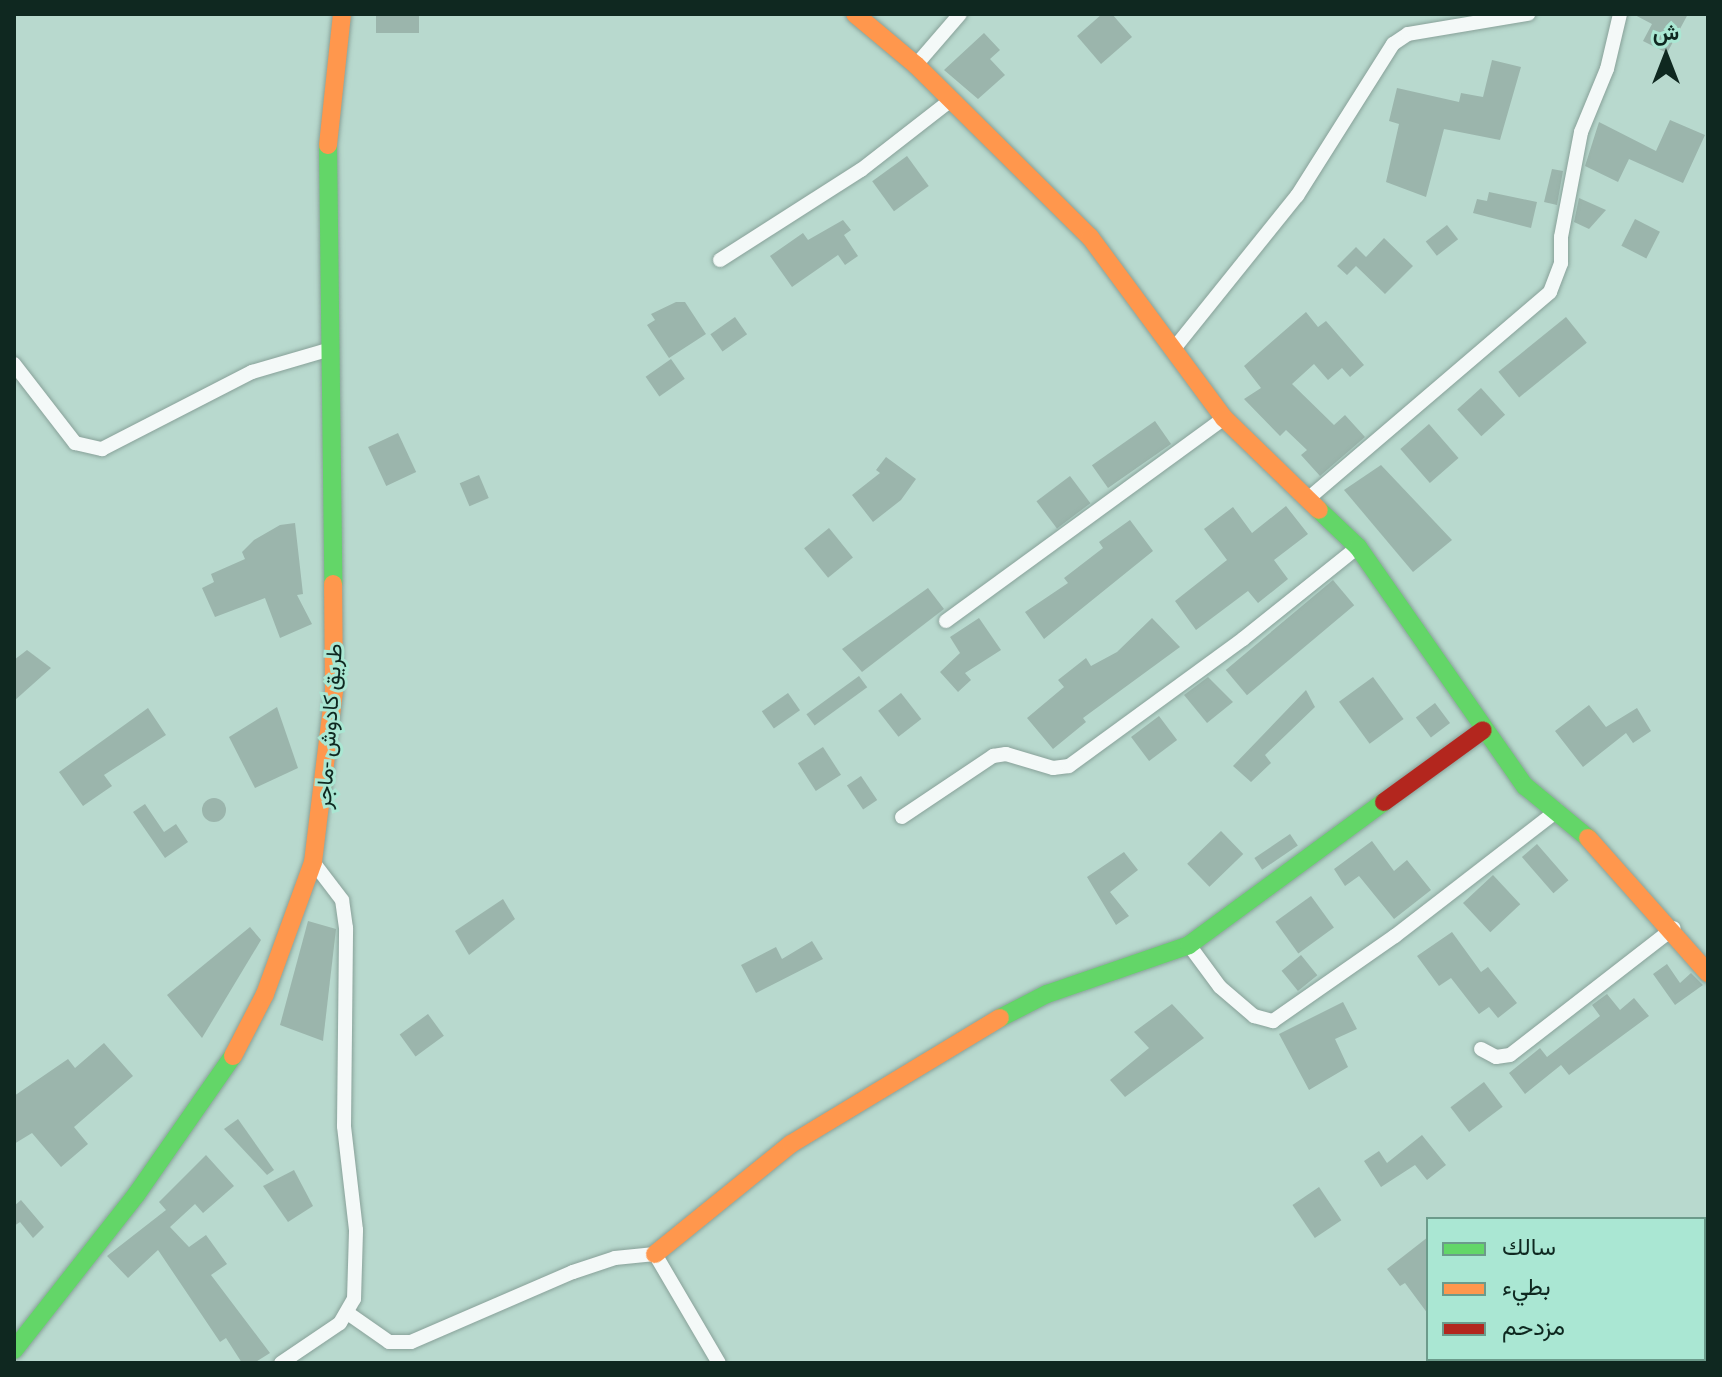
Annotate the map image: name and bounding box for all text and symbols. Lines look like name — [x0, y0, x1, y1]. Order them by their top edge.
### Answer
north arrow — [1626, 16, 1706, 96]
text: ش — [1653, 19, 1679, 44]
street label: طريق كادوش -ماجر — [309, 642, 347, 810]
legend — [1426, 1217, 1706, 1361]
text: سالك — [1502, 1233, 1556, 1260]
text: بطيء — [1502, 1273, 1551, 1300]
text: مزدحم — [1502, 1313, 1565, 1340]

